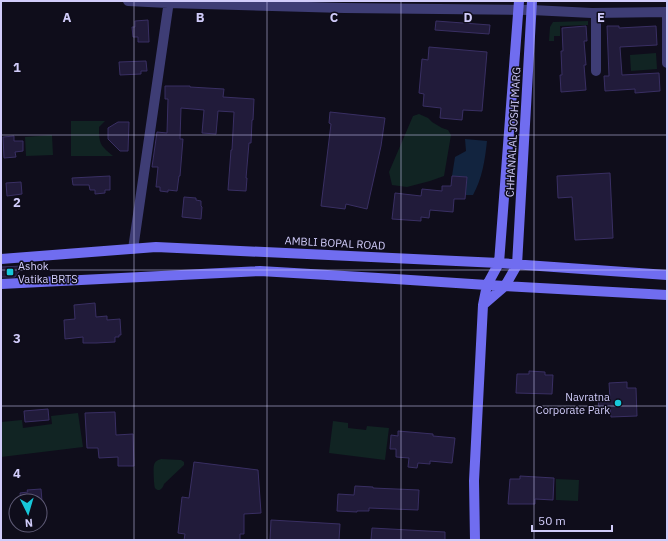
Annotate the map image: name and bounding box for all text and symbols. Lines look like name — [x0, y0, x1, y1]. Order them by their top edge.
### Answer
text: A — [63, 9, 72, 26]
text: B — [196, 9, 205, 26]
text: C — [330, 9, 339, 26]
text: D — [463, 9, 473, 26]
text: E — [597, 9, 605, 26]
text: 1 — [13, 59, 21, 76]
street label: CHHANALAL JOSHI MARG — [503, 67, 523, 197]
text: 2 — [13, 194, 21, 211]
street label: AMBLI BOPAL ROAD — [284, 233, 386, 253]
place label: Ashok Vatika BRTS — [18, 259, 78, 286]
marker: Ashok Vatika BRTS — [5, 267, 15, 277]
text: 3 — [13, 330, 21, 347]
place label: Navratna Corporate Park — [536, 390, 610, 417]
marker: Navratna Corporate Park — [613, 398, 623, 408]
text: 4 — [13, 465, 21, 482]
north arrow — [8, 493, 48, 533]
scale bar — [532, 507, 612, 533]
text: 50 m — [538, 513, 566, 528]
text: N — [24, 516, 33, 530]

